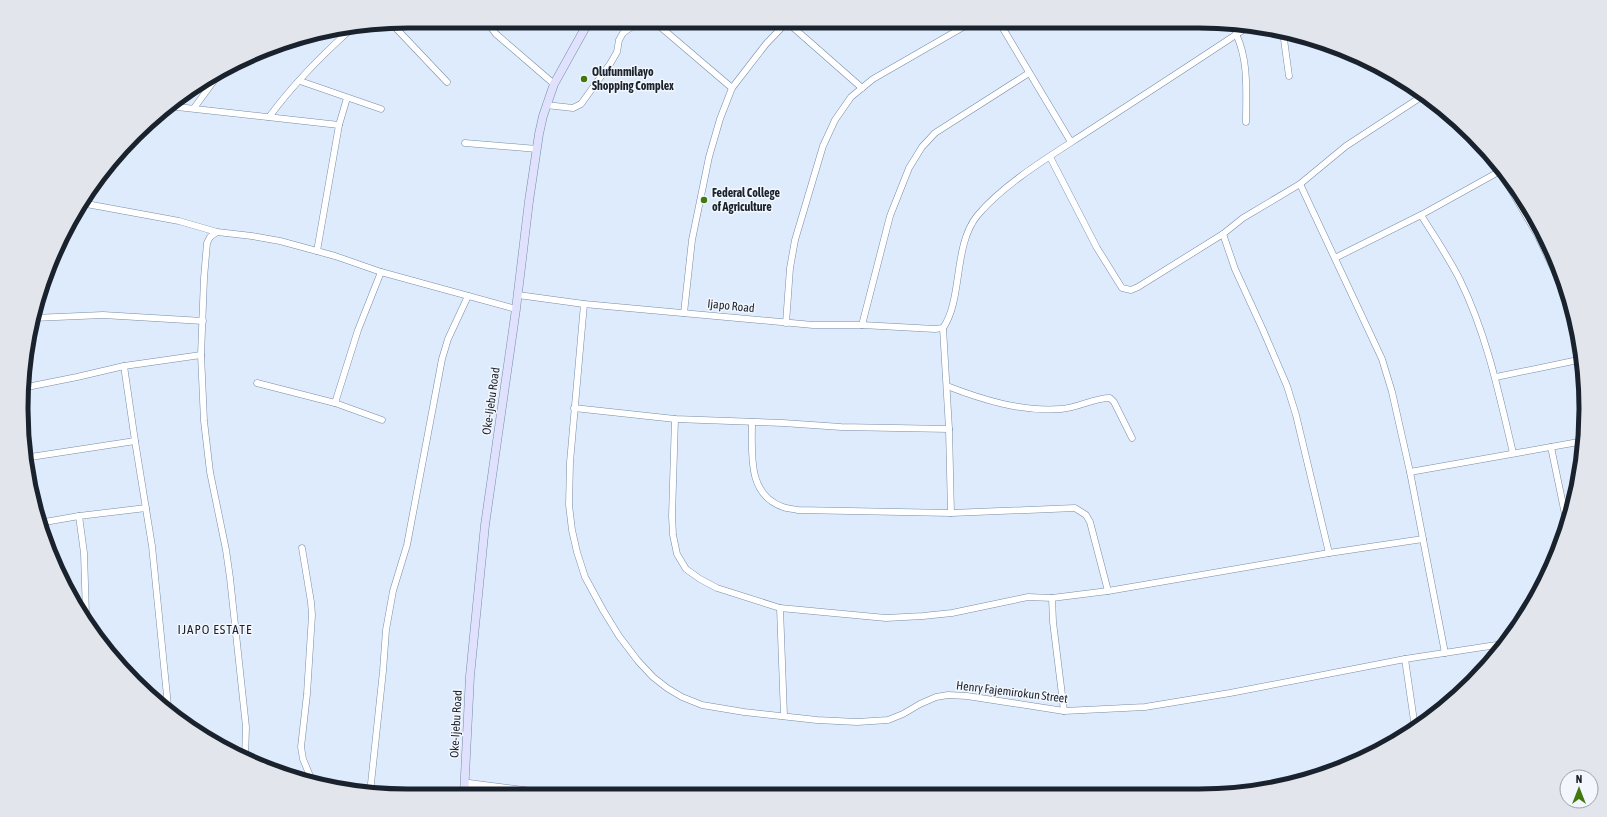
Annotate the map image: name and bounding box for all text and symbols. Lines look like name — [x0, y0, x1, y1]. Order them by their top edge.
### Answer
place label: Olufunmilayo Shopping Complex — [592, 65, 674, 93]
marker: Olufunmilayo Shopping Complex — [579, 74, 589, 84]
place label: Federal College of Agriculture — [712, 186, 780, 214]
marker: Federal College of Agriculture — [699, 195, 709, 205]
street label: Ijapo Road — [707, 297, 755, 315]
street label: Oke-Ijebu Road — [479, 366, 503, 436]
district label: IJAPO ESTATE — [178, 622, 252, 637]
street label: Henry Fajemirokun Street — [955, 678, 1069, 706]
street label: Oke-Ijebu Road — [447, 690, 465, 758]
north arrow — [1559, 769, 1599, 809]
text: N — [1576, 773, 1582, 785]

